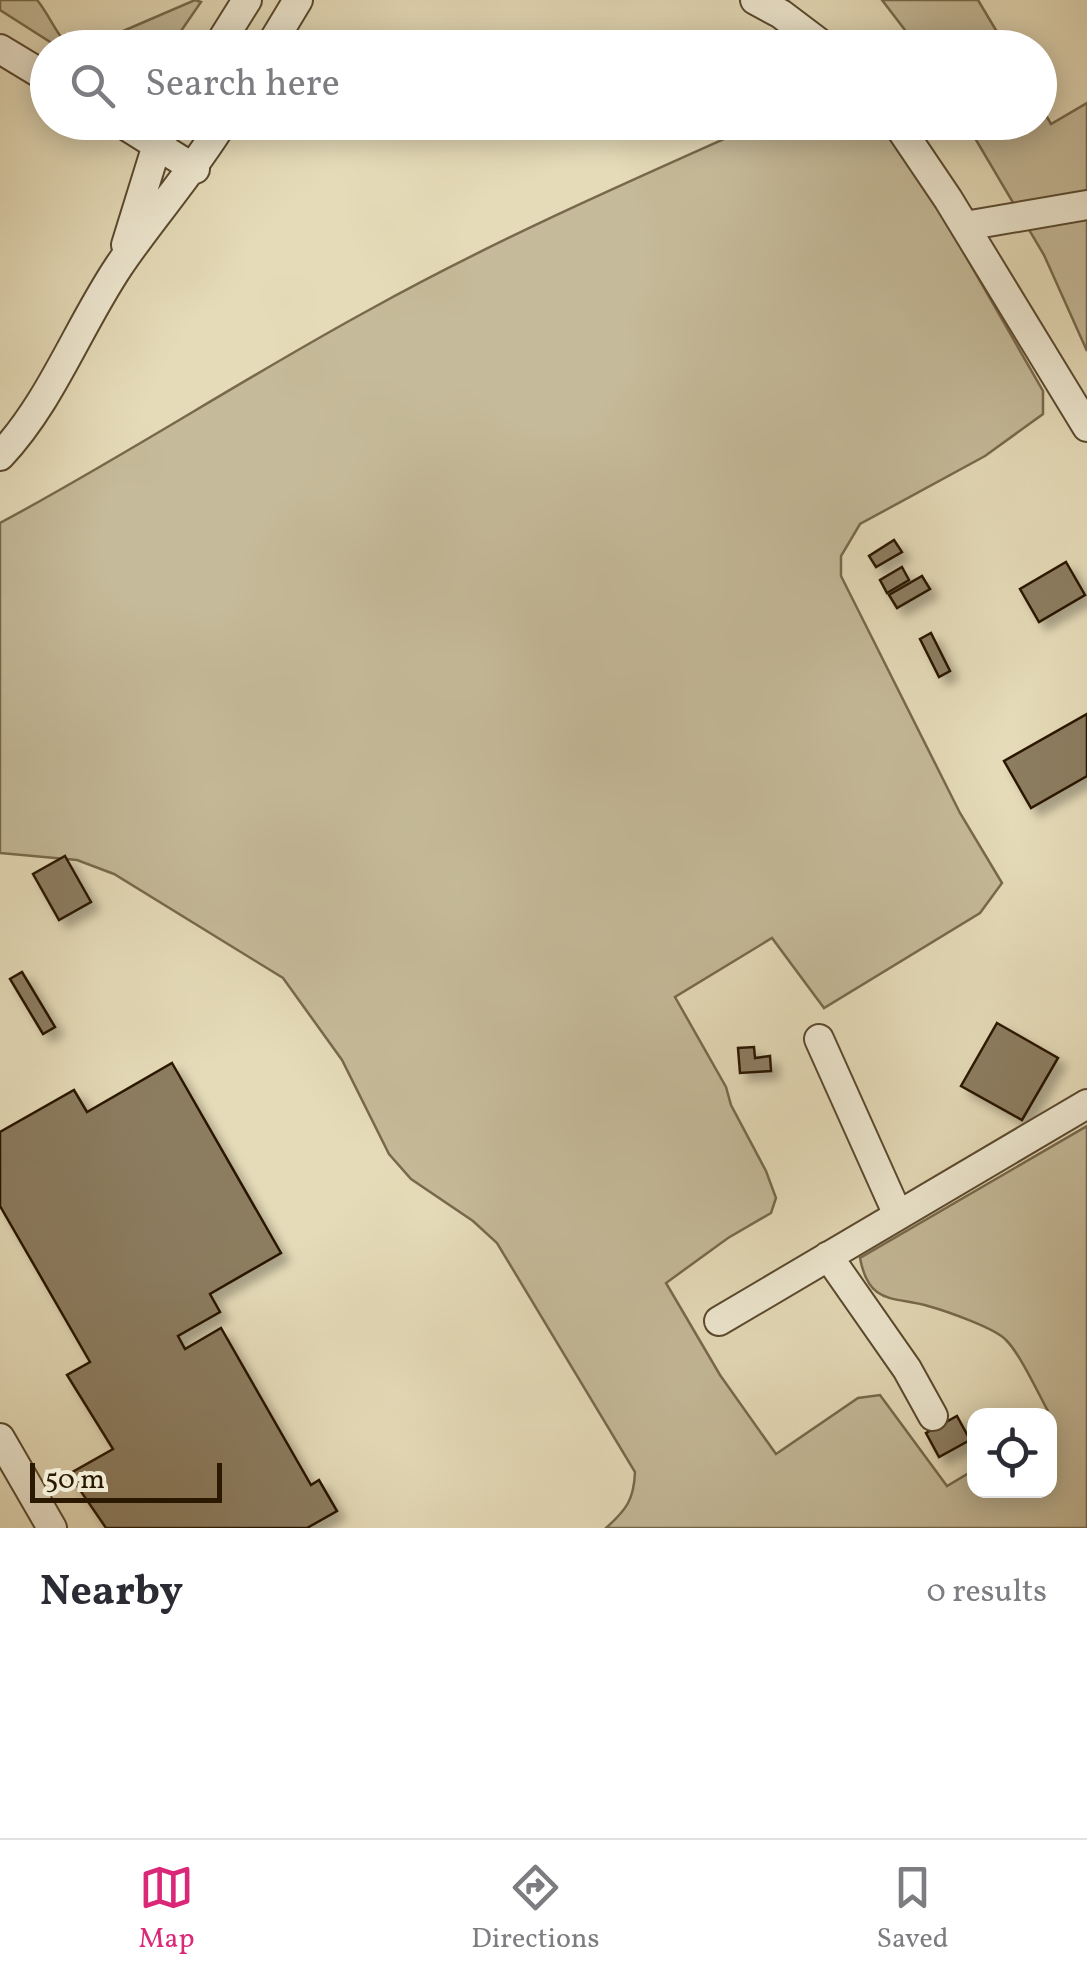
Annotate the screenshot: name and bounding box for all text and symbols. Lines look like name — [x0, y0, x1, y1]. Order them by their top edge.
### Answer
search box — [30, 30, 1057, 140]
icon: search — [65, 58, 120, 113]
text: Search here — [145, 59, 340, 112]
map controls — [967, 1408, 1057, 1498]
button: locate — [967, 1408, 1057, 1498]
scale bar — [30, 1458, 222, 1502]
text: 50 m — [45, 1461, 105, 1500]
text: Nearby — [40, 1564, 183, 1623]
text: 0 results — [927, 1571, 1047, 1615]
tab: Map — [138, 1860, 194, 1959]
tab: Directions — [471, 1860, 600, 1959]
tab: Saved — [876, 1860, 949, 1959]

